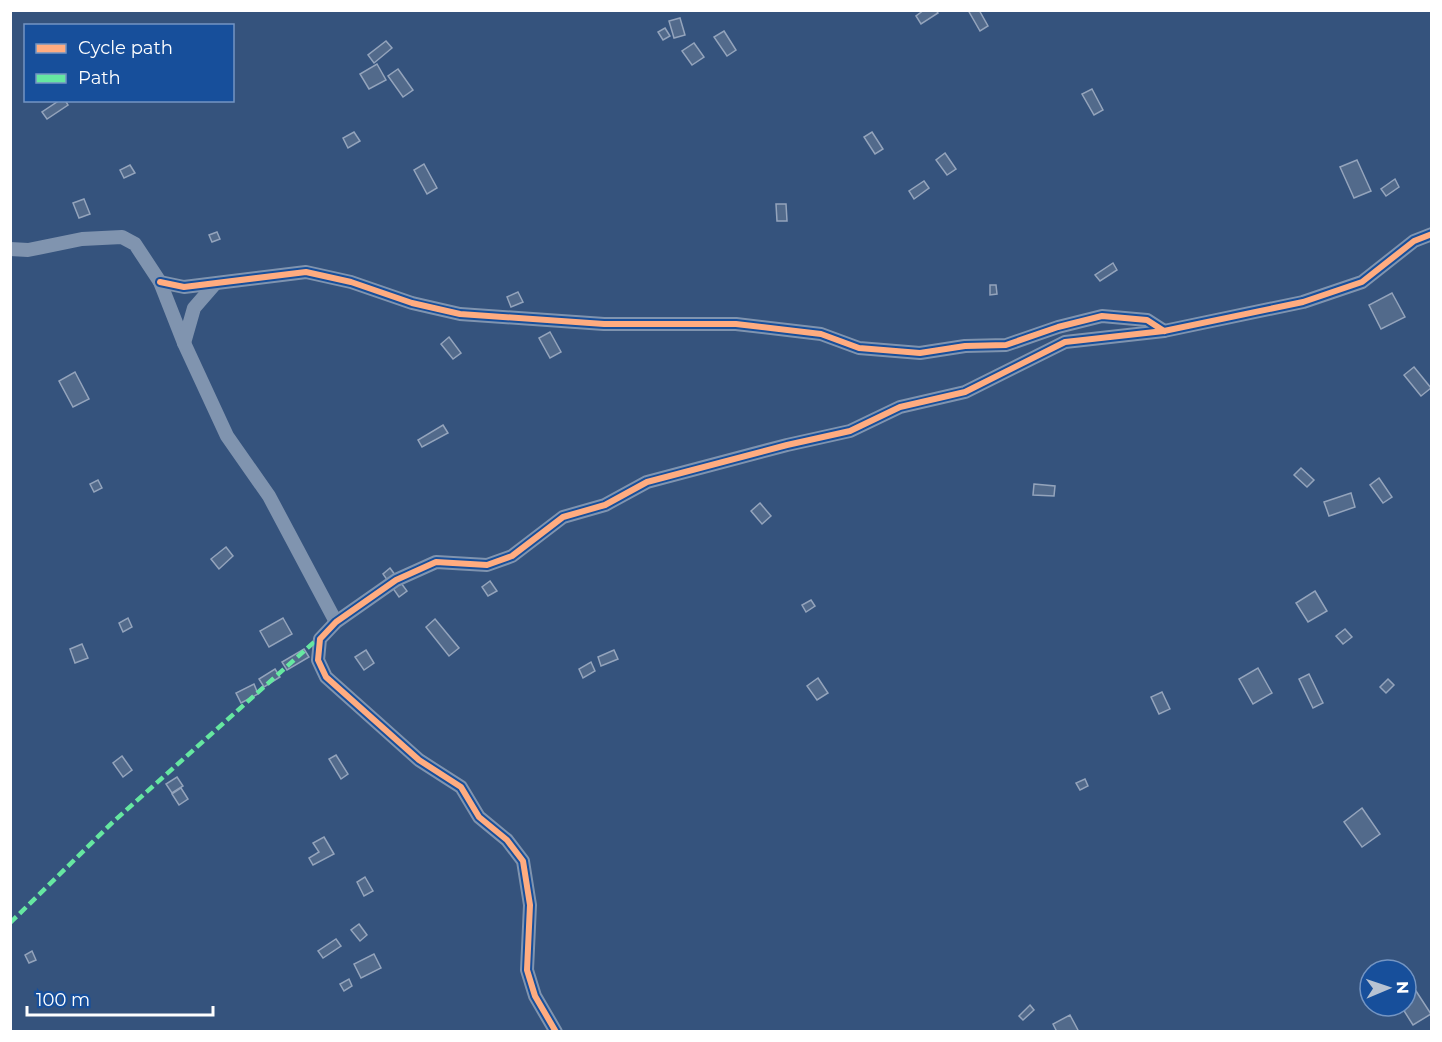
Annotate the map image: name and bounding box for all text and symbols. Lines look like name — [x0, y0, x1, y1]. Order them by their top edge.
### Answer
legend — [24, 24, 234, 102]
text: Cycle path — [78, 37, 173, 59]
text: Path — [78, 67, 121, 89]
north arrow — [1358, 958, 1418, 1018]
scale bar — [27, 979, 213, 1017]
text: N — [1393, 981, 1412, 994]
text: 100 m — [36, 989, 90, 1011]

